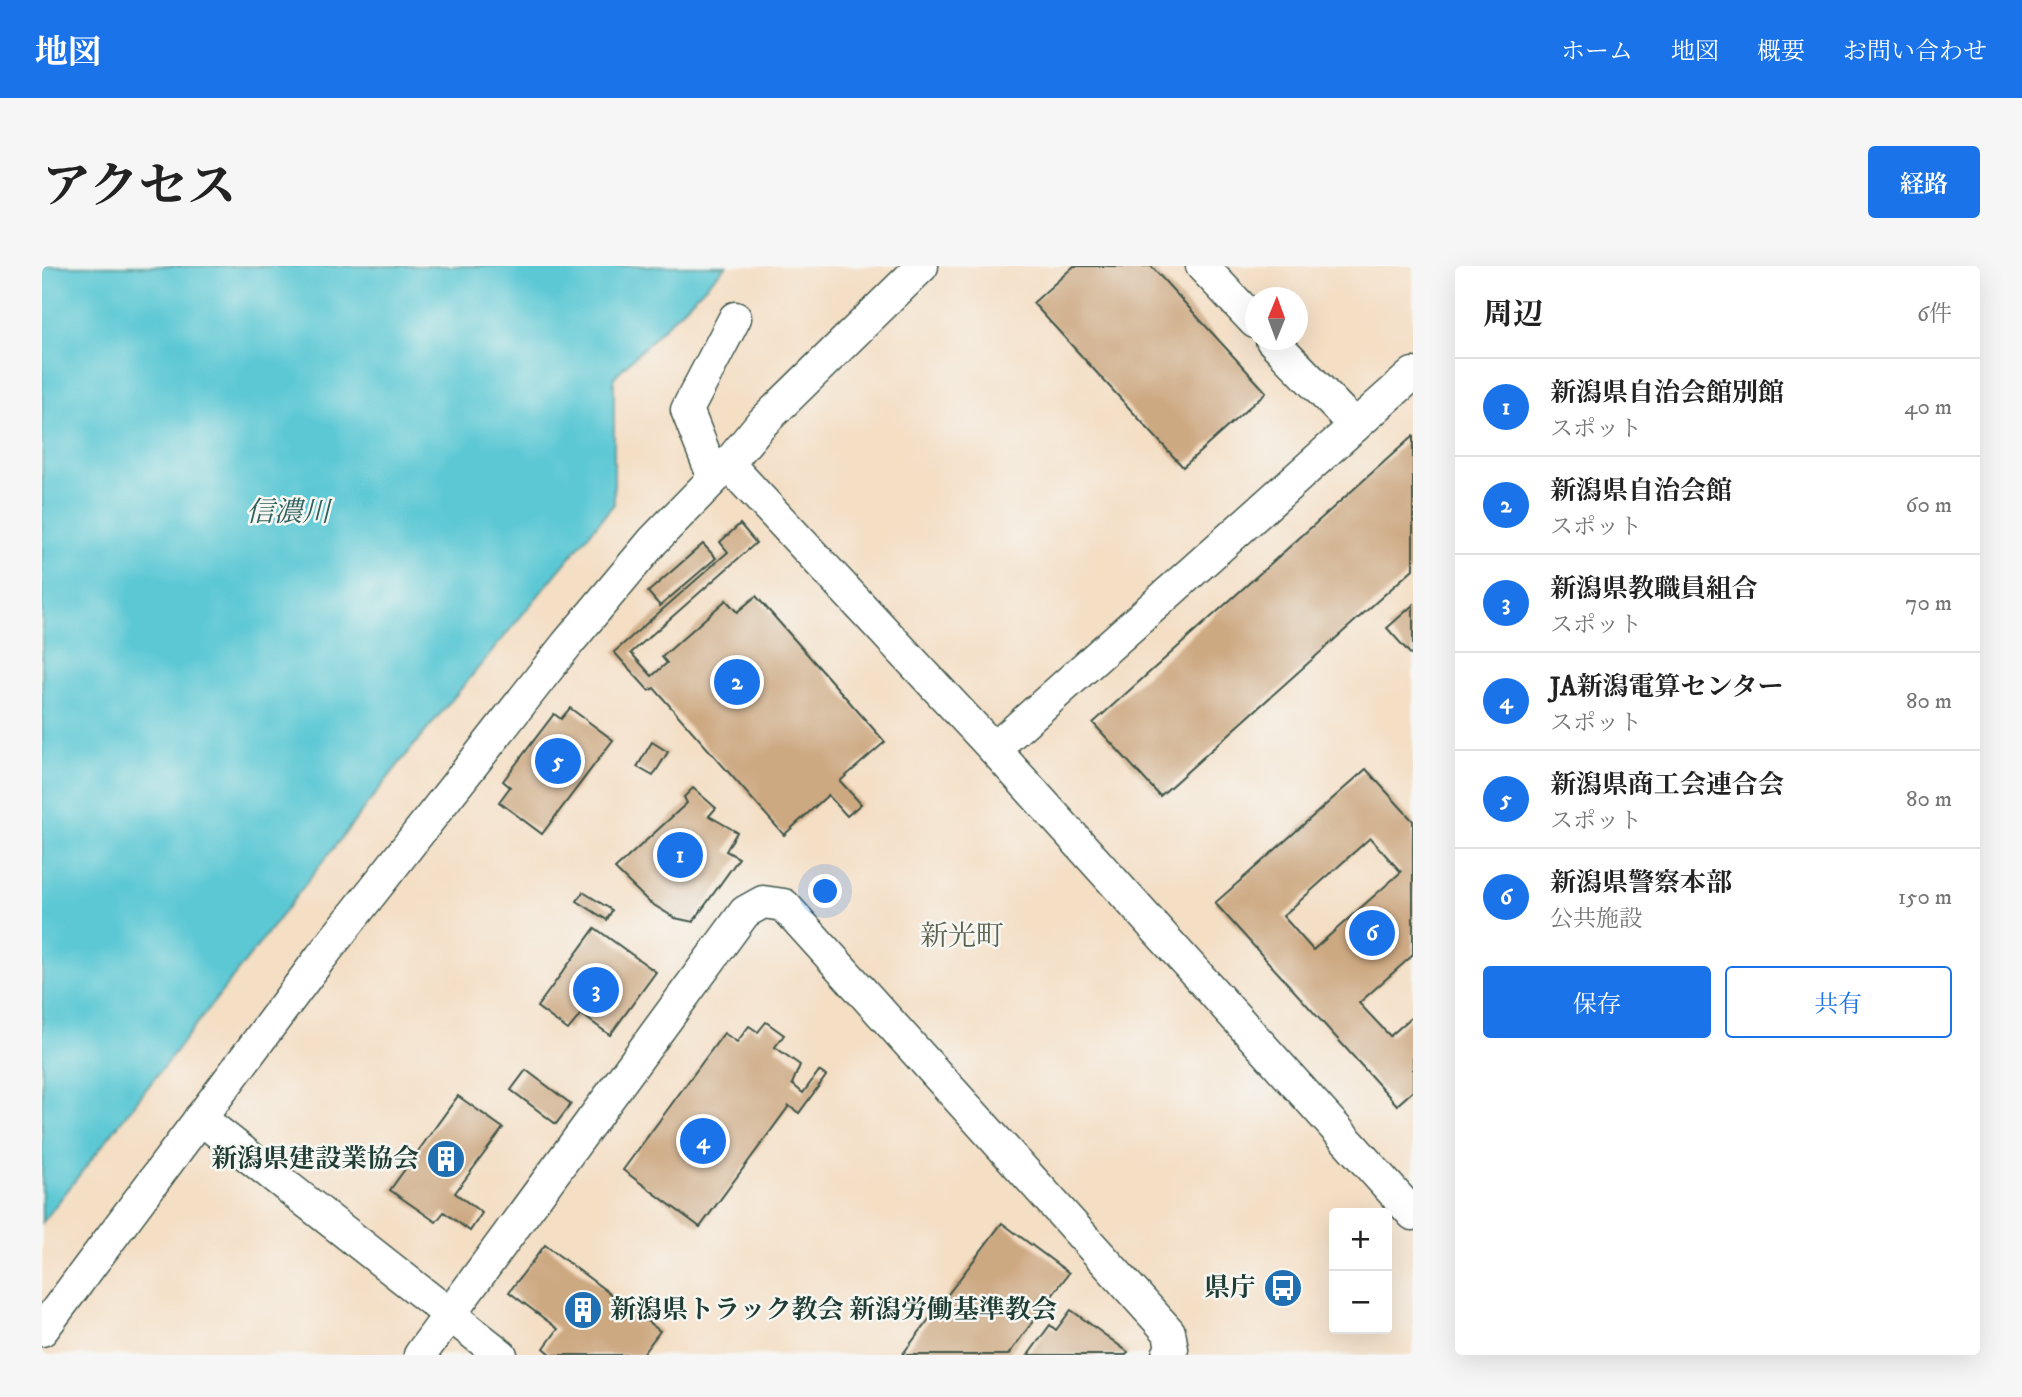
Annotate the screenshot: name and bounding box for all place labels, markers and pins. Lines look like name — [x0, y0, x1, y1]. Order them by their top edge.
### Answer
pin: 2 — [714, 656, 760, 708]
pin: 5 — [535, 735, 581, 787]
pin: 1 — [657, 829, 703, 881]
pin: 6 — [1349, 907, 1395, 959]
pin: 3 — [573, 964, 619, 1016]
pin: 4 — [680, 1115, 726, 1167]
building icon: 新潟県建設業協会 — [425, 1138, 467, 1180]
place label: 新潟県建設業協会 — [211, 1143, 419, 1176]
bus stop icon: 県庁 — [1262, 1267, 1304, 1309]
place label: 県庁 — [1204, 1272, 1256, 1305]
building icon: 新潟県トラック教会 新潟労働基準教会 — [562, 1289, 604, 1331]
place label: 新潟県トラック教会 新潟労働基準教会 — [610, 1294, 1057, 1327]

